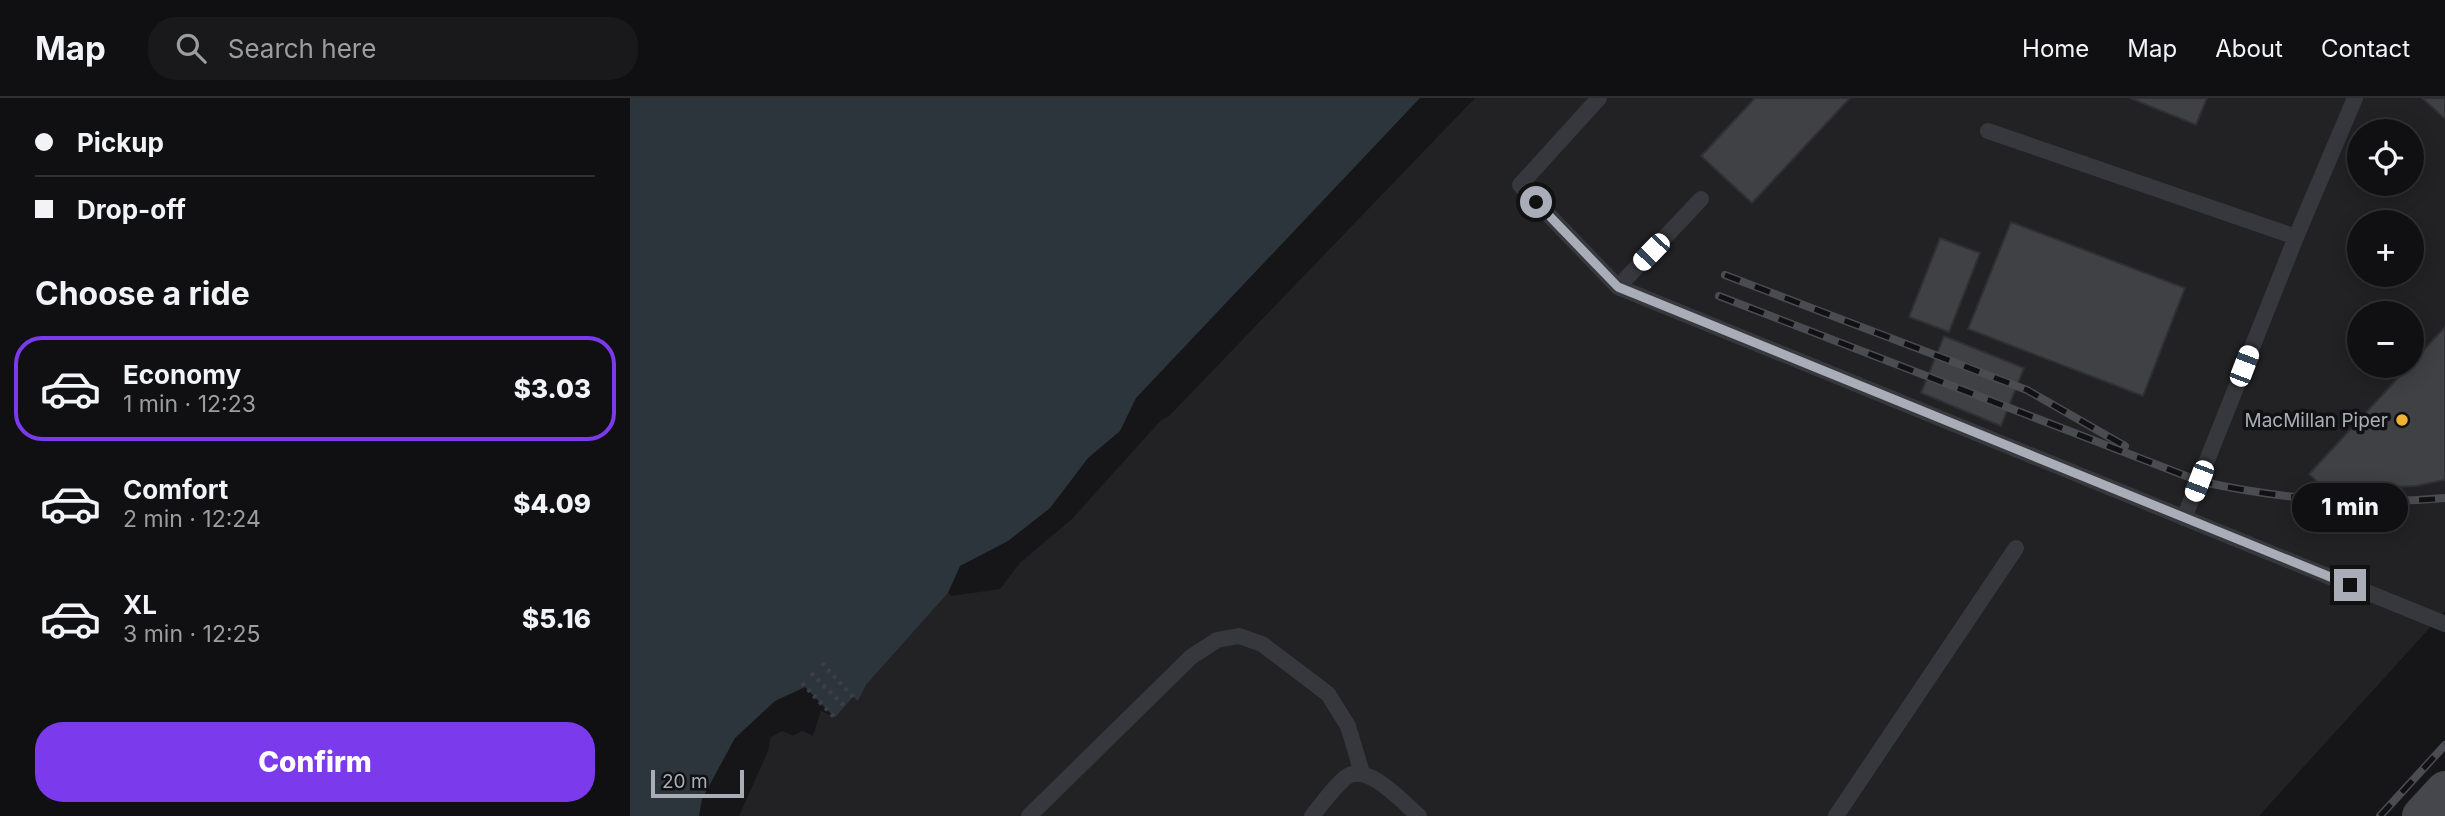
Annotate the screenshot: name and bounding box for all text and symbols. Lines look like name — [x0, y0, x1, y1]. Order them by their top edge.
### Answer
search box — [148, 17, 638, 80]
text: Map — [35, 28, 106, 68]
icon: search — [172, 29, 210, 67]
text: Search here — [228, 33, 376, 64]
text: Home — [2022, 34, 2089, 63]
text: Map — [2127, 34, 2177, 63]
text: About — [2215, 34, 2283, 63]
text: Contact — [2321, 34, 2410, 63]
map controls — [2347, 119, 2424, 378]
button: locate — [2347, 119, 2424, 196]
text: Pickup — [77, 127, 164, 158]
route start — [1520, 186, 1552, 218]
text: Drop-off — [77, 194, 186, 225]
button: + — [2347, 210, 2424, 287]
car — [1629, 230, 1674, 274]
text: Choose a ride — [35, 274, 250, 313]
button: − — [2347, 301, 2424, 378]
car — [2227, 343, 2262, 389]
icon: car — [39, 357, 102, 420]
text: Economy — [123, 359, 241, 390]
text: $3.03 — [514, 373, 591, 404]
text: 1 min · 12:23 — [123, 390, 256, 418]
place label: MacMillan Piper — [2245, 409, 2388, 432]
marker: MacMillan Piper — [2394, 412, 2410, 428]
car — [2182, 458, 2217, 504]
icon: car — [39, 472, 102, 535]
text: Comfort — [123, 474, 228, 505]
callout: 1 min — [2292, 484, 2408, 532]
text: $4.09 — [513, 488, 591, 519]
text: 1 min — [2321, 493, 2379, 521]
text: 2 min · 12:24 — [123, 505, 261, 533]
route end — [2334, 569, 2366, 601]
icon: car — [39, 587, 102, 650]
text: XL — [123, 589, 157, 620]
text: $5.16 — [522, 603, 591, 634]
text: 3 min · 12:25 — [123, 620, 261, 648]
button: Confirm — [35, 722, 595, 802]
scale bar — [651, 767, 744, 799]
text: 20 m — [662, 770, 708, 793]

